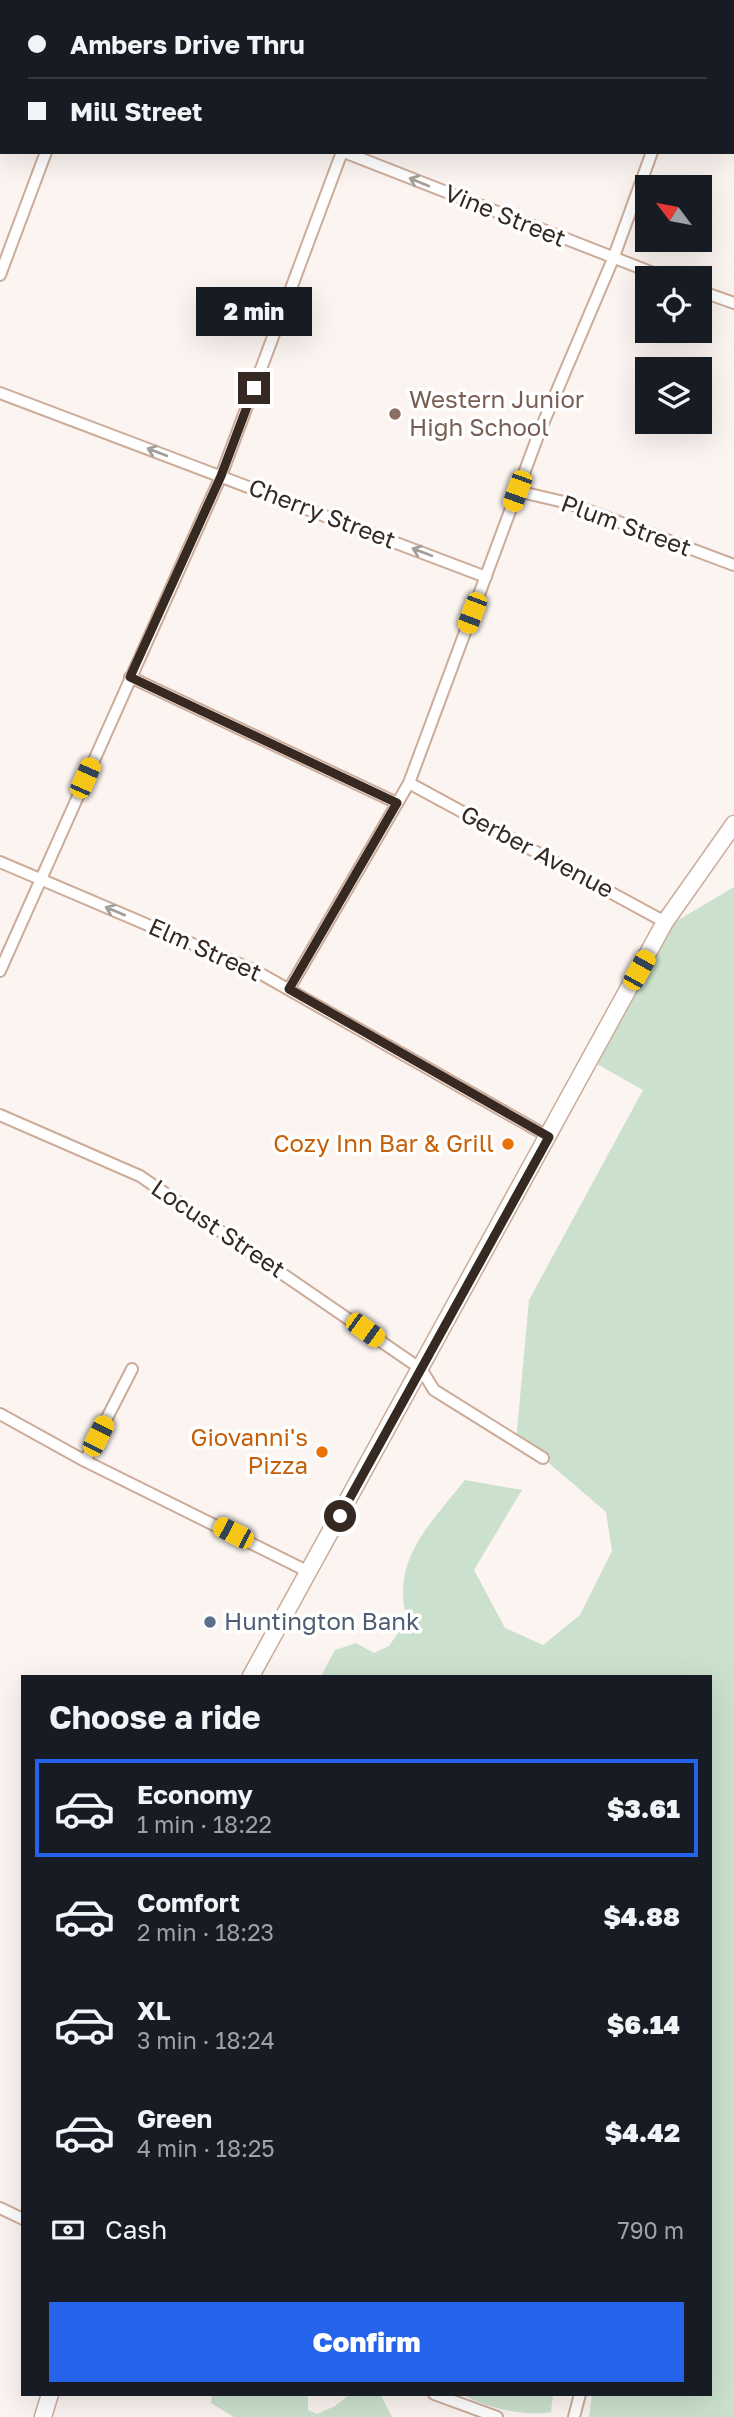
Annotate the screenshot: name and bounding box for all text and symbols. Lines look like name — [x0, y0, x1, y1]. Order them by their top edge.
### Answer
text: Ambers Drive Thru — [70, 29, 305, 60]
text: Mill Street — [70, 96, 202, 127]
one-way arrow — [409, 175, 431, 188]
north arrow — [635, 175, 712, 252]
map controls — [635, 175, 712, 434]
street label: Vine Street — [441, 177, 570, 252]
button: locate — [635, 266, 712, 343]
callout: 2 min — [196, 286, 312, 336]
text: 2 min — [224, 297, 284, 325]
button: layers — [635, 357, 712, 434]
route end — [238, 372, 270, 404]
place label: Western Junior High School — [409, 384, 584, 441]
marker: Western Junior High School — [387, 406, 403, 422]
one-way arrow — [147, 445, 169, 457]
car — [500, 468, 535, 514]
street label: Cherry Street — [245, 471, 400, 554]
street label: Plum Street — [558, 488, 695, 562]
one-way arrow — [412, 545, 433, 558]
car — [455, 590, 490, 636]
car — [67, 755, 104, 801]
street label: Gerber Avenue — [456, 798, 619, 903]
one-way arrow — [105, 904, 126, 917]
street label: Elm Street — [145, 911, 267, 986]
car — [620, 947, 659, 993]
place label: Cozy Inn Bar & Grill — [273, 1128, 494, 1157]
marker: Cozy Inn Bar & Grill — [500, 1136, 516, 1152]
street label: Locust Street — [147, 1172, 291, 1283]
car — [342, 1309, 389, 1351]
car — [80, 1413, 117, 1459]
place label: Giovanni's Pizza — [190, 1422, 308, 1479]
marker: Giovanni's Pizza — [314, 1444, 330, 1460]
route start — [324, 1500, 356, 1532]
car — [210, 1514, 257, 1552]
place label: Huntington Bank — [224, 1606, 420, 1635]
marker: Huntington Bank — [202, 1614, 218, 1630]
text: Choose a ride — [49, 1698, 261, 1736]
icon: car — [53, 1777, 116, 1840]
text: Economy — [137, 1779, 253, 1810]
text: $3.61 — [607, 1793, 680, 1824]
text: 1 min · 18:22 — [137, 1810, 272, 1838]
icon: car — [53, 1885, 116, 1948]
text: Comfort — [137, 1887, 240, 1918]
text: $4.88 — [603, 1901, 680, 1932]
text: 2 min · 18:23 — [137, 1918, 274, 1946]
icon: car — [53, 1993, 116, 2056]
text: XL — [137, 1995, 171, 2026]
text: $6.14 — [607, 2009, 680, 2040]
text: 3 min · 18:24 — [137, 2026, 275, 2054]
icon: car — [53, 2101, 116, 2164]
text: Green — [137, 2103, 212, 2134]
text: $4.42 — [605, 2117, 680, 2148]
text: 4 min · 18:25 — [137, 2134, 275, 2162]
icon: cash — [49, 2211, 87, 2249]
text: Cash — [105, 2214, 167, 2245]
text: 790 m — [618, 2216, 684, 2244]
button: Confirm — [49, 2302, 684, 2382]

